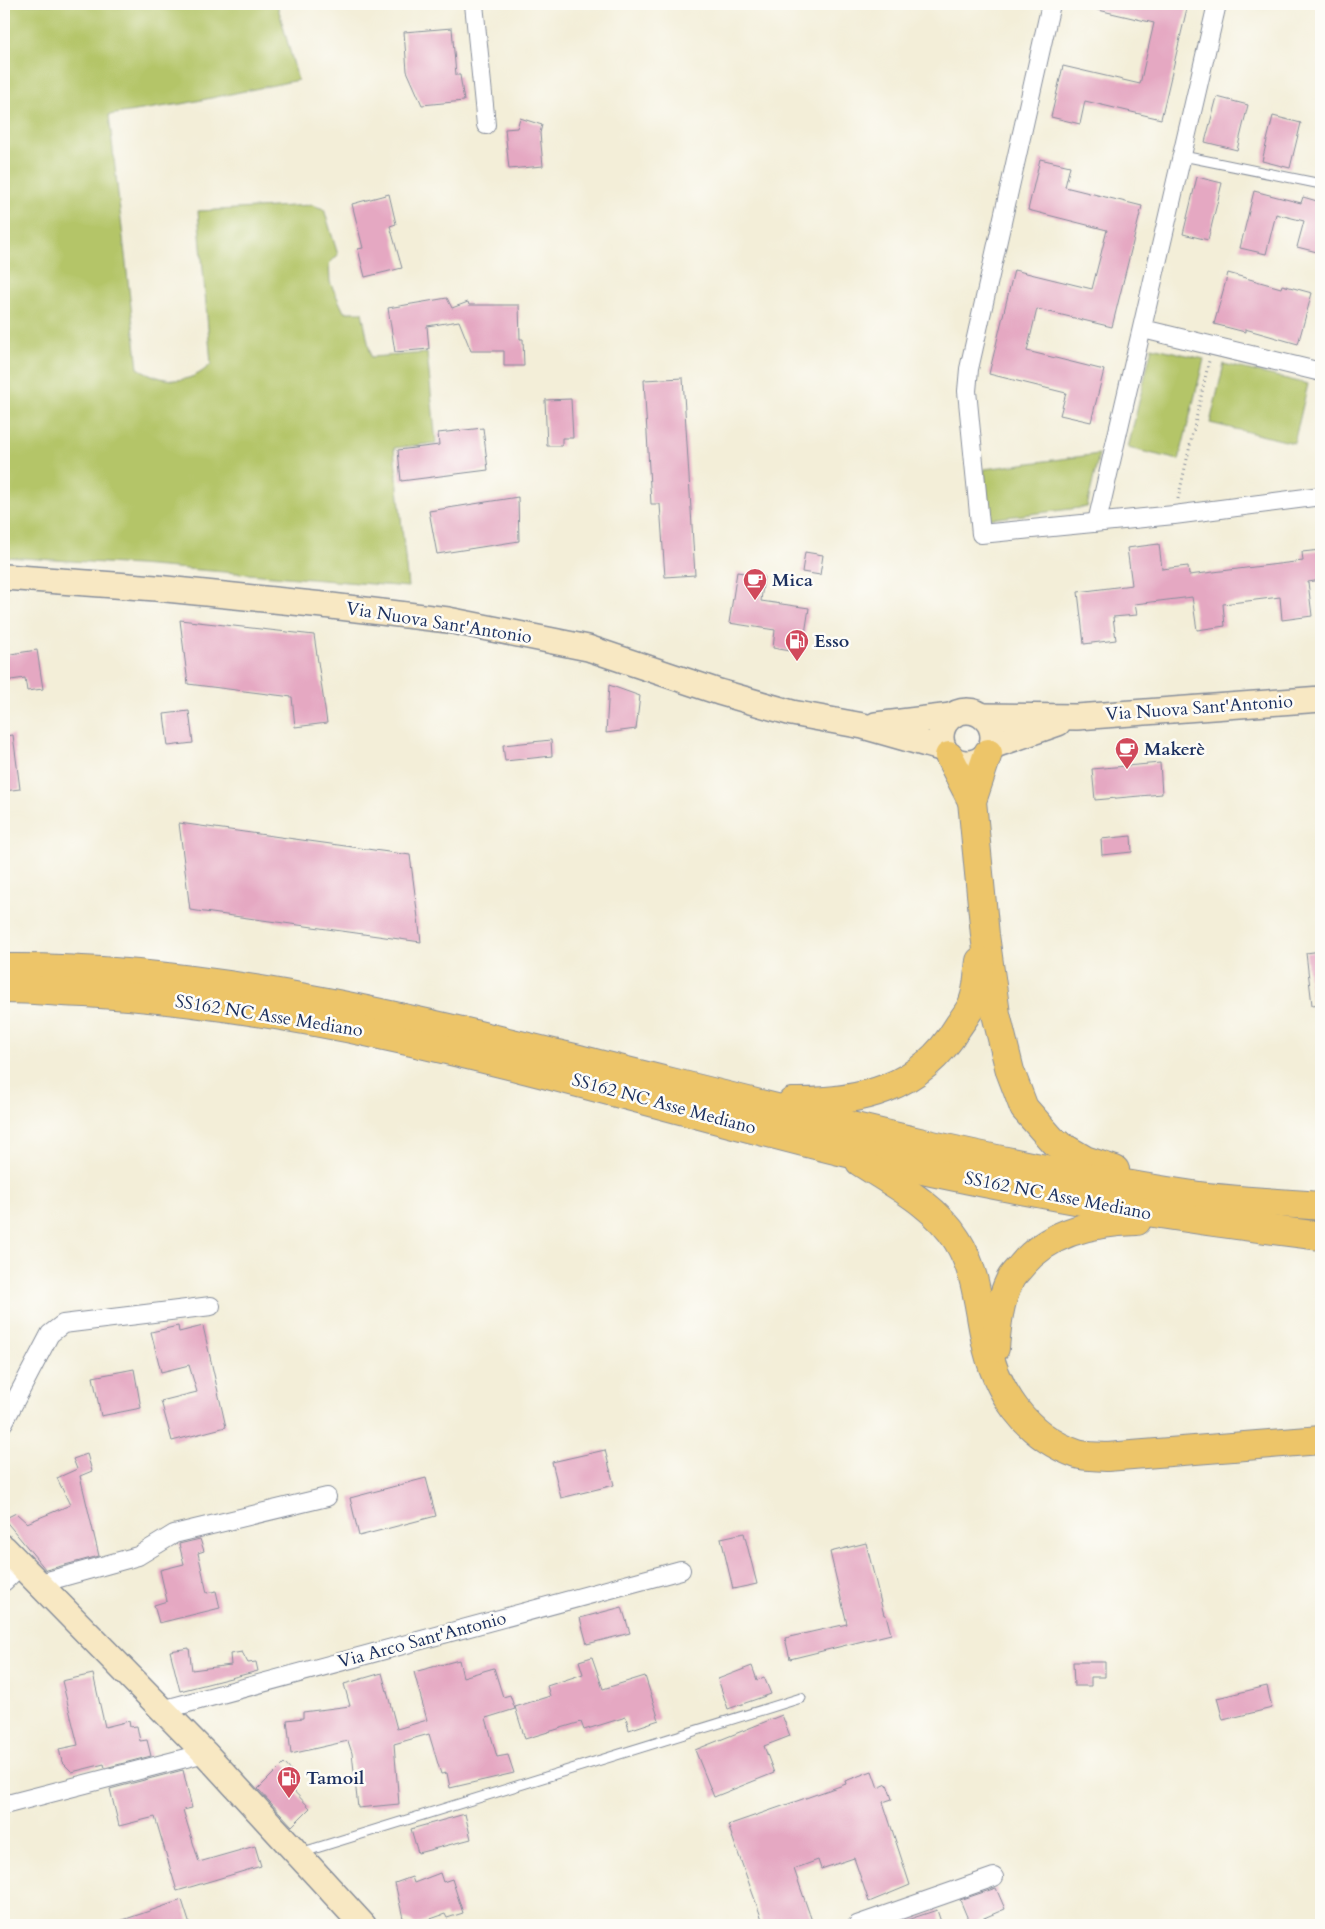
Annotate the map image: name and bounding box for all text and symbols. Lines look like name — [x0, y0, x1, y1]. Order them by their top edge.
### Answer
cafe icon: Mica — [742, 567, 768, 601]
place label: Mica — [772, 568, 813, 593]
street label: Via Nuova Sant'Antonio — [344, 596, 534, 650]
fuel station icon: Esso — [784, 628, 810, 662]
place label: Esso — [814, 629, 849, 654]
street label: Via Nuova Sant'Antonio — [1104, 689, 1294, 727]
cafe icon: Makerè — [1114, 736, 1140, 770]
place label: Makerè — [1144, 737, 1205, 762]
street label: SS162 NC Asse Mediano — [173, 989, 365, 1043]
street label: SS162 NC Asse Mediano — [569, 1067, 759, 1141]
street label: SS162 NC Asse Mediano — [962, 1166, 1154, 1226]
street label: Via Arco Sant'Antonio — [335, 1605, 509, 1675]
fuel station icon: Tamoil — [276, 1765, 302, 1799]
place label: Tamoil — [306, 1766, 364, 1791]

